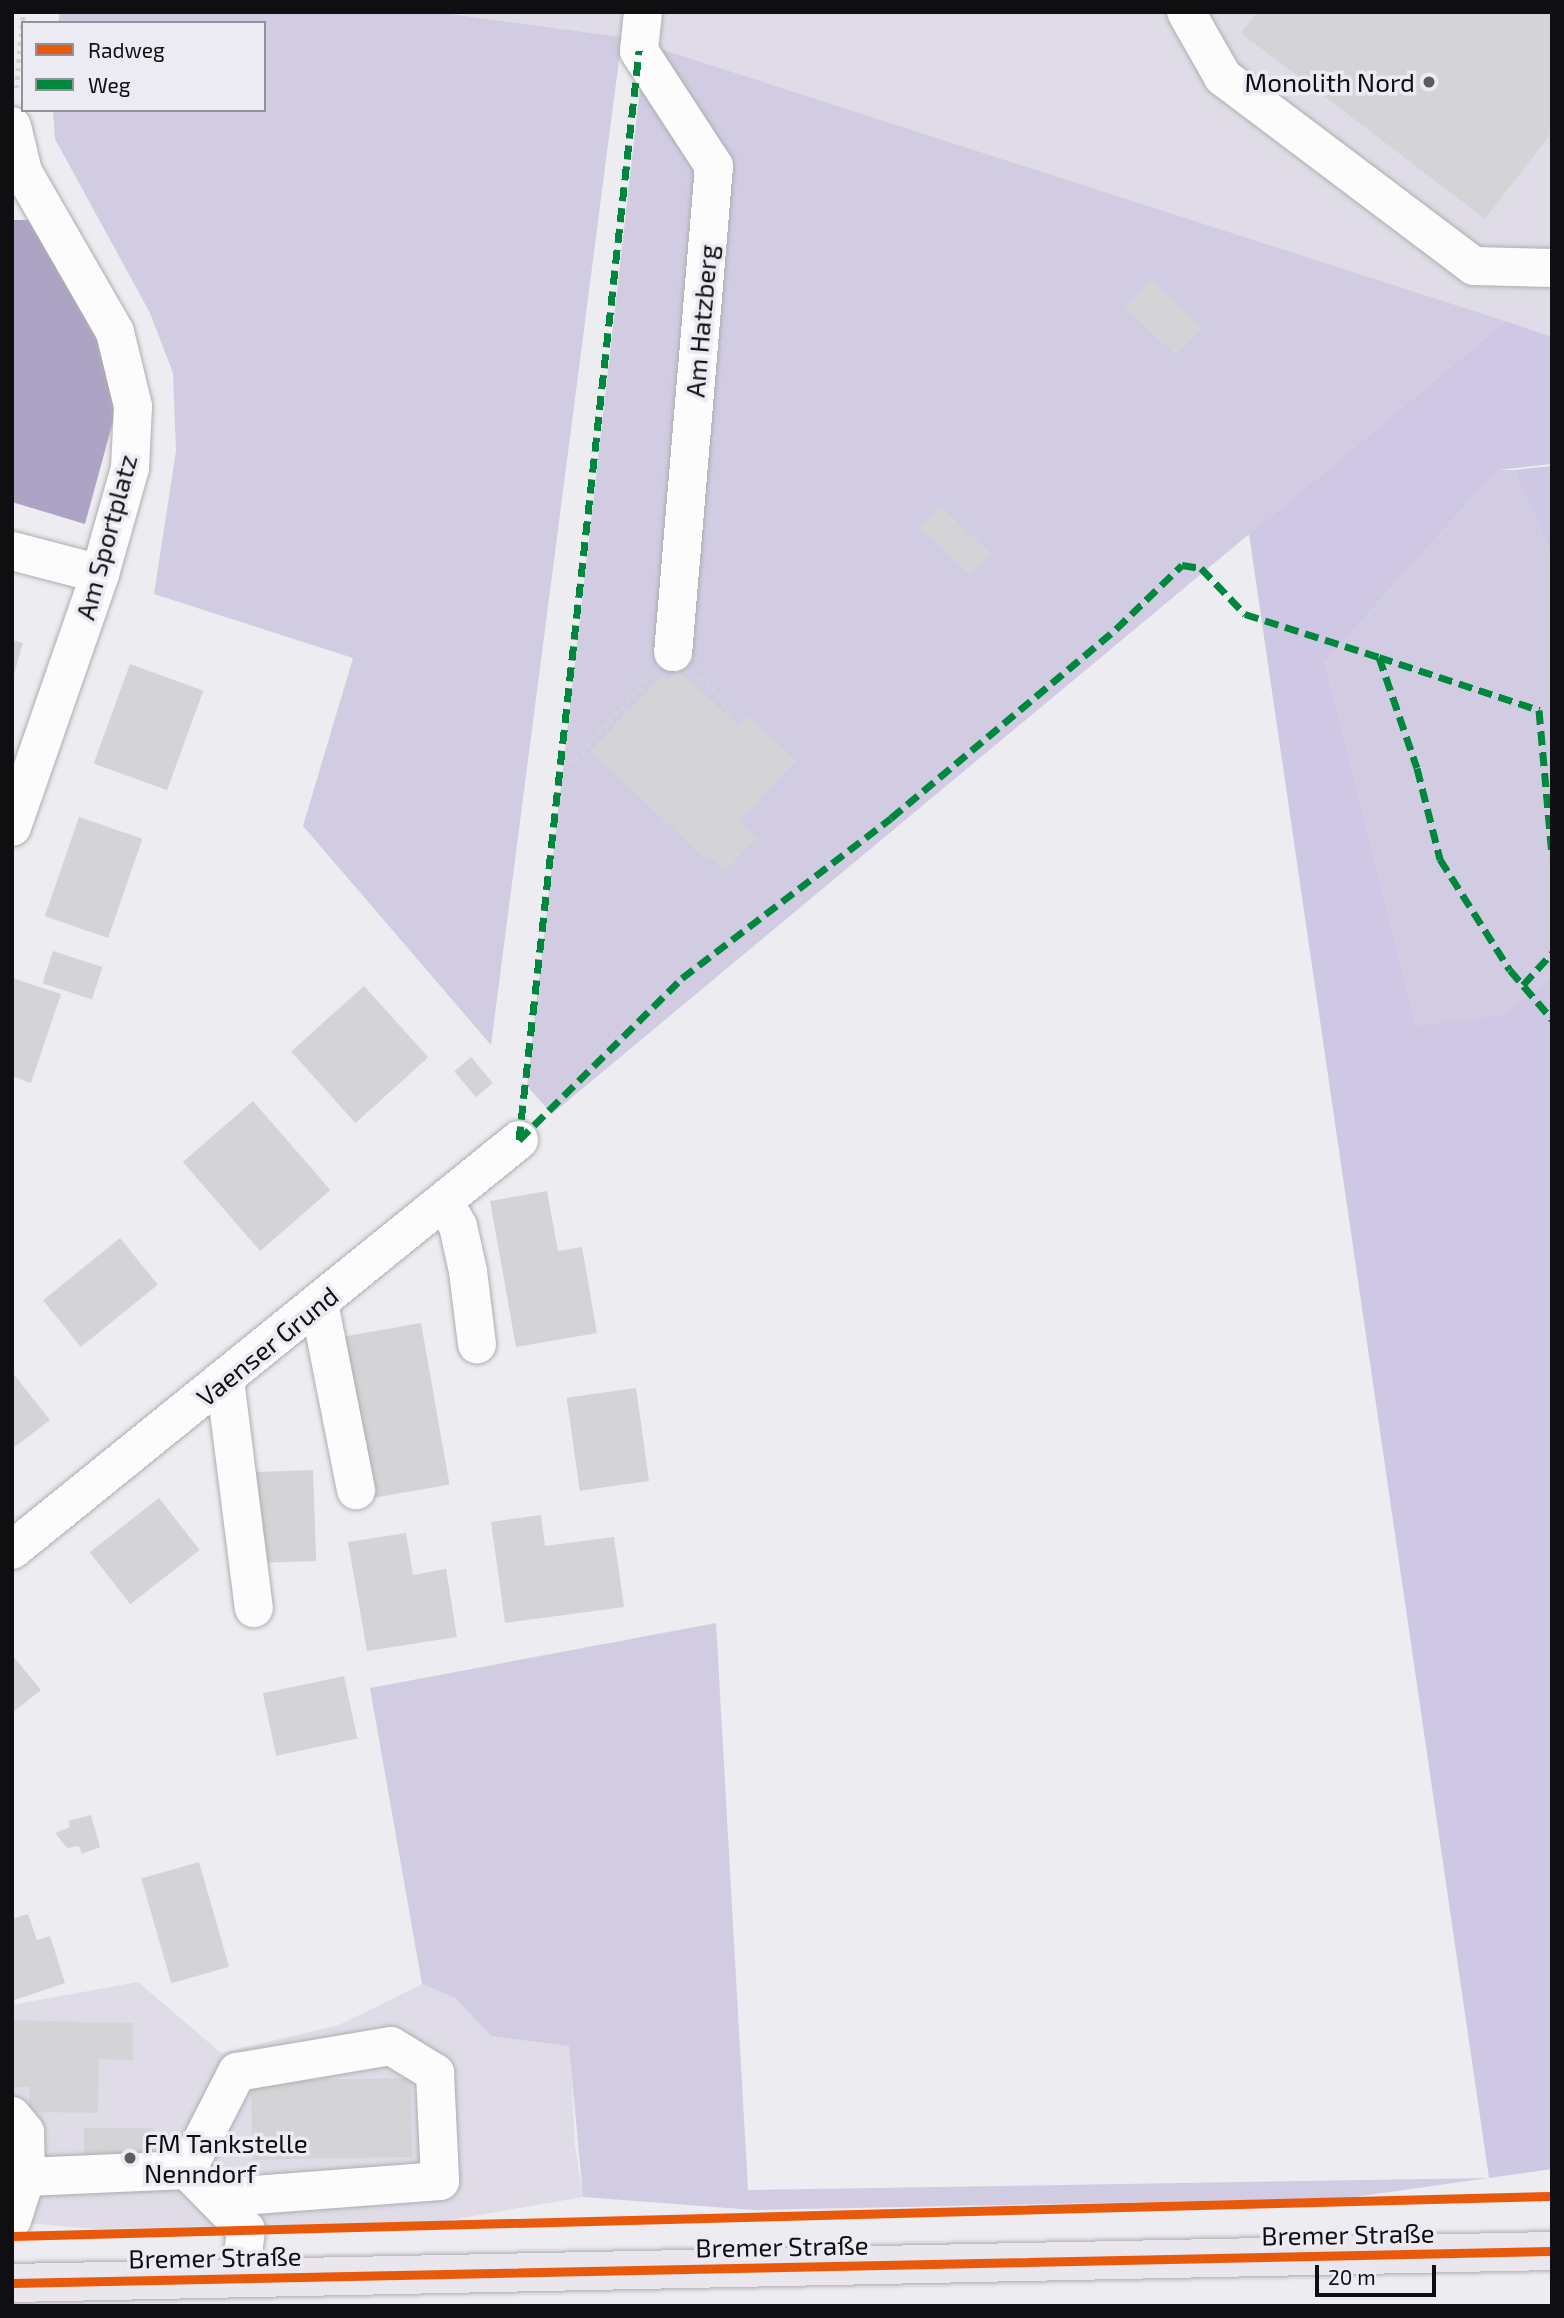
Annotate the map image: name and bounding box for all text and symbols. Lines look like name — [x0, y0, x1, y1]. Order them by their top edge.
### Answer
legend — [21, 21, 266, 112]
text: Radweg — [88, 37, 165, 62]
place label: Monolith Nord — [1244, 66, 1415, 98]
text: Weg — [88, 72, 131, 97]
marker: Monolith Nord — [1421, 74, 1437, 90]
street label: Am Hatzberg — [679, 243, 723, 399]
street label: Am Sportplatz — [69, 451, 143, 623]
street label: Vaenser Grund — [190, 1279, 344, 1413]
place label: FM Tankstelle Nenndorf — [144, 2127, 308, 2188]
marker: FM Tankstelle Nenndorf — [122, 2150, 138, 2166]
street label: Bremer Straße — [1261, 2217, 1435, 2251]
street label: Bremer Straße — [695, 2229, 869, 2263]
street label: Bremer Straße — [128, 2240, 302, 2274]
scale bar — [1319, 2252, 1440, 2296]
text: 20 m — [1328, 2264, 1376, 2289]

